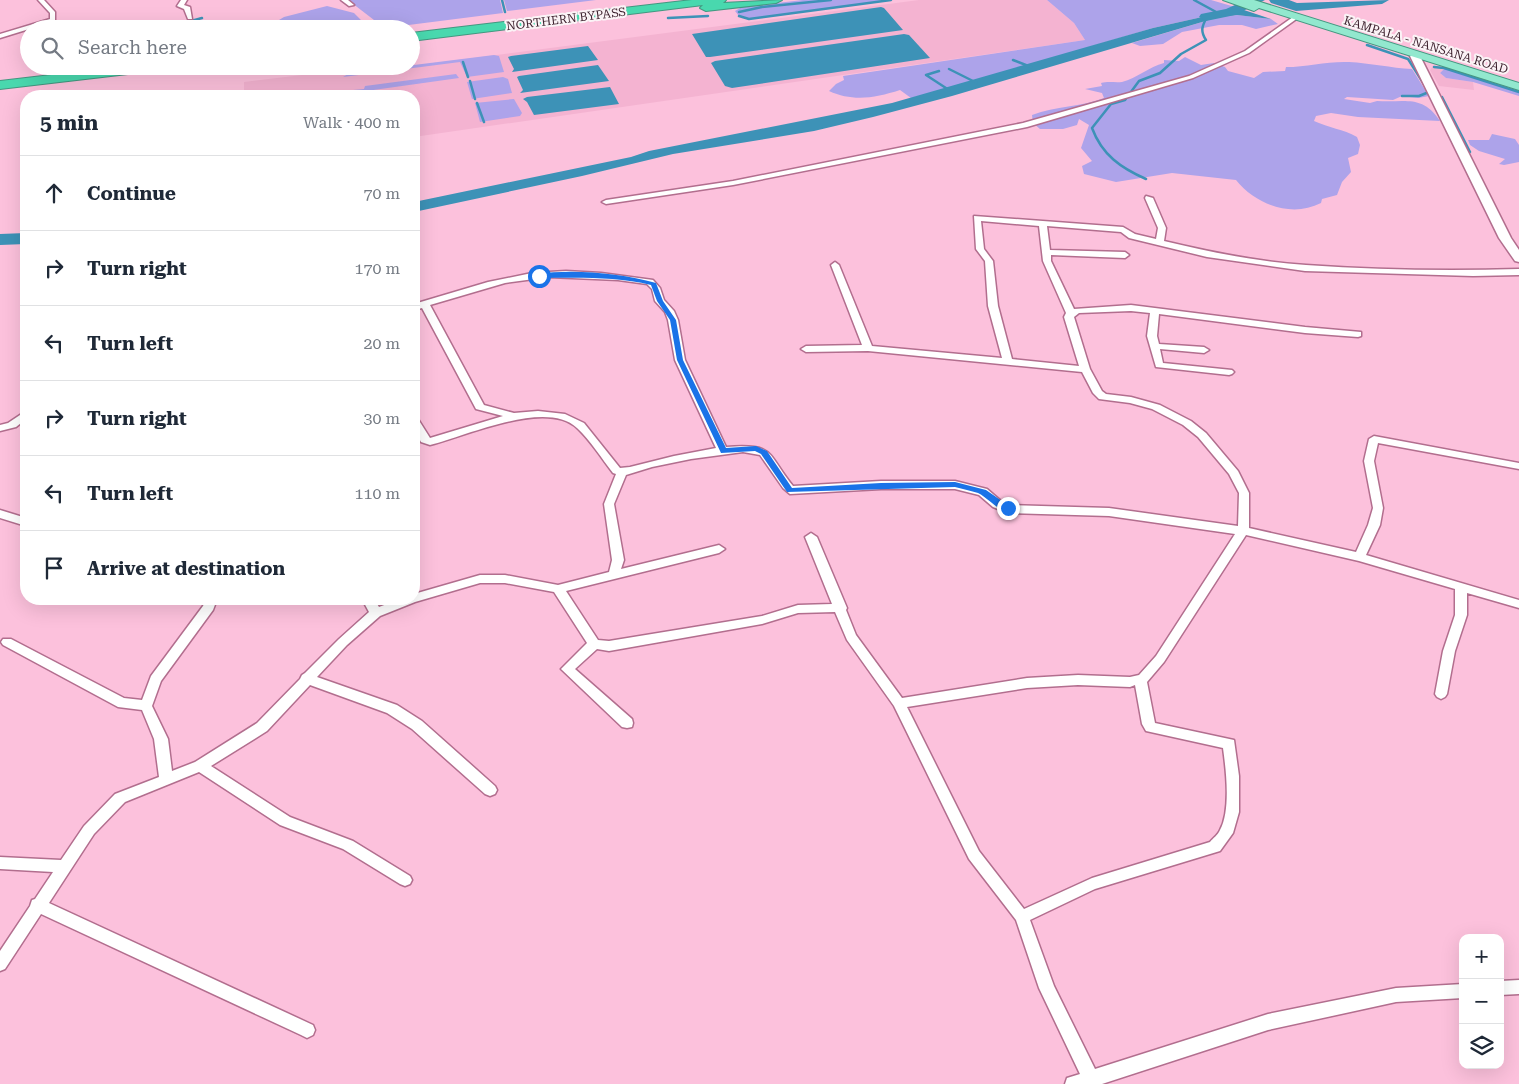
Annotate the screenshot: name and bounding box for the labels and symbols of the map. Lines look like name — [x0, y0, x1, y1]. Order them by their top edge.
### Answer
street label: NORTHERN BYPASS — [505, 5, 627, 33]
street label: KAMPALA - NANSANA ROAD — [1342, 13, 1510, 77]
route start — [528, 265, 551, 288]
route end — [997, 497, 1020, 520]

